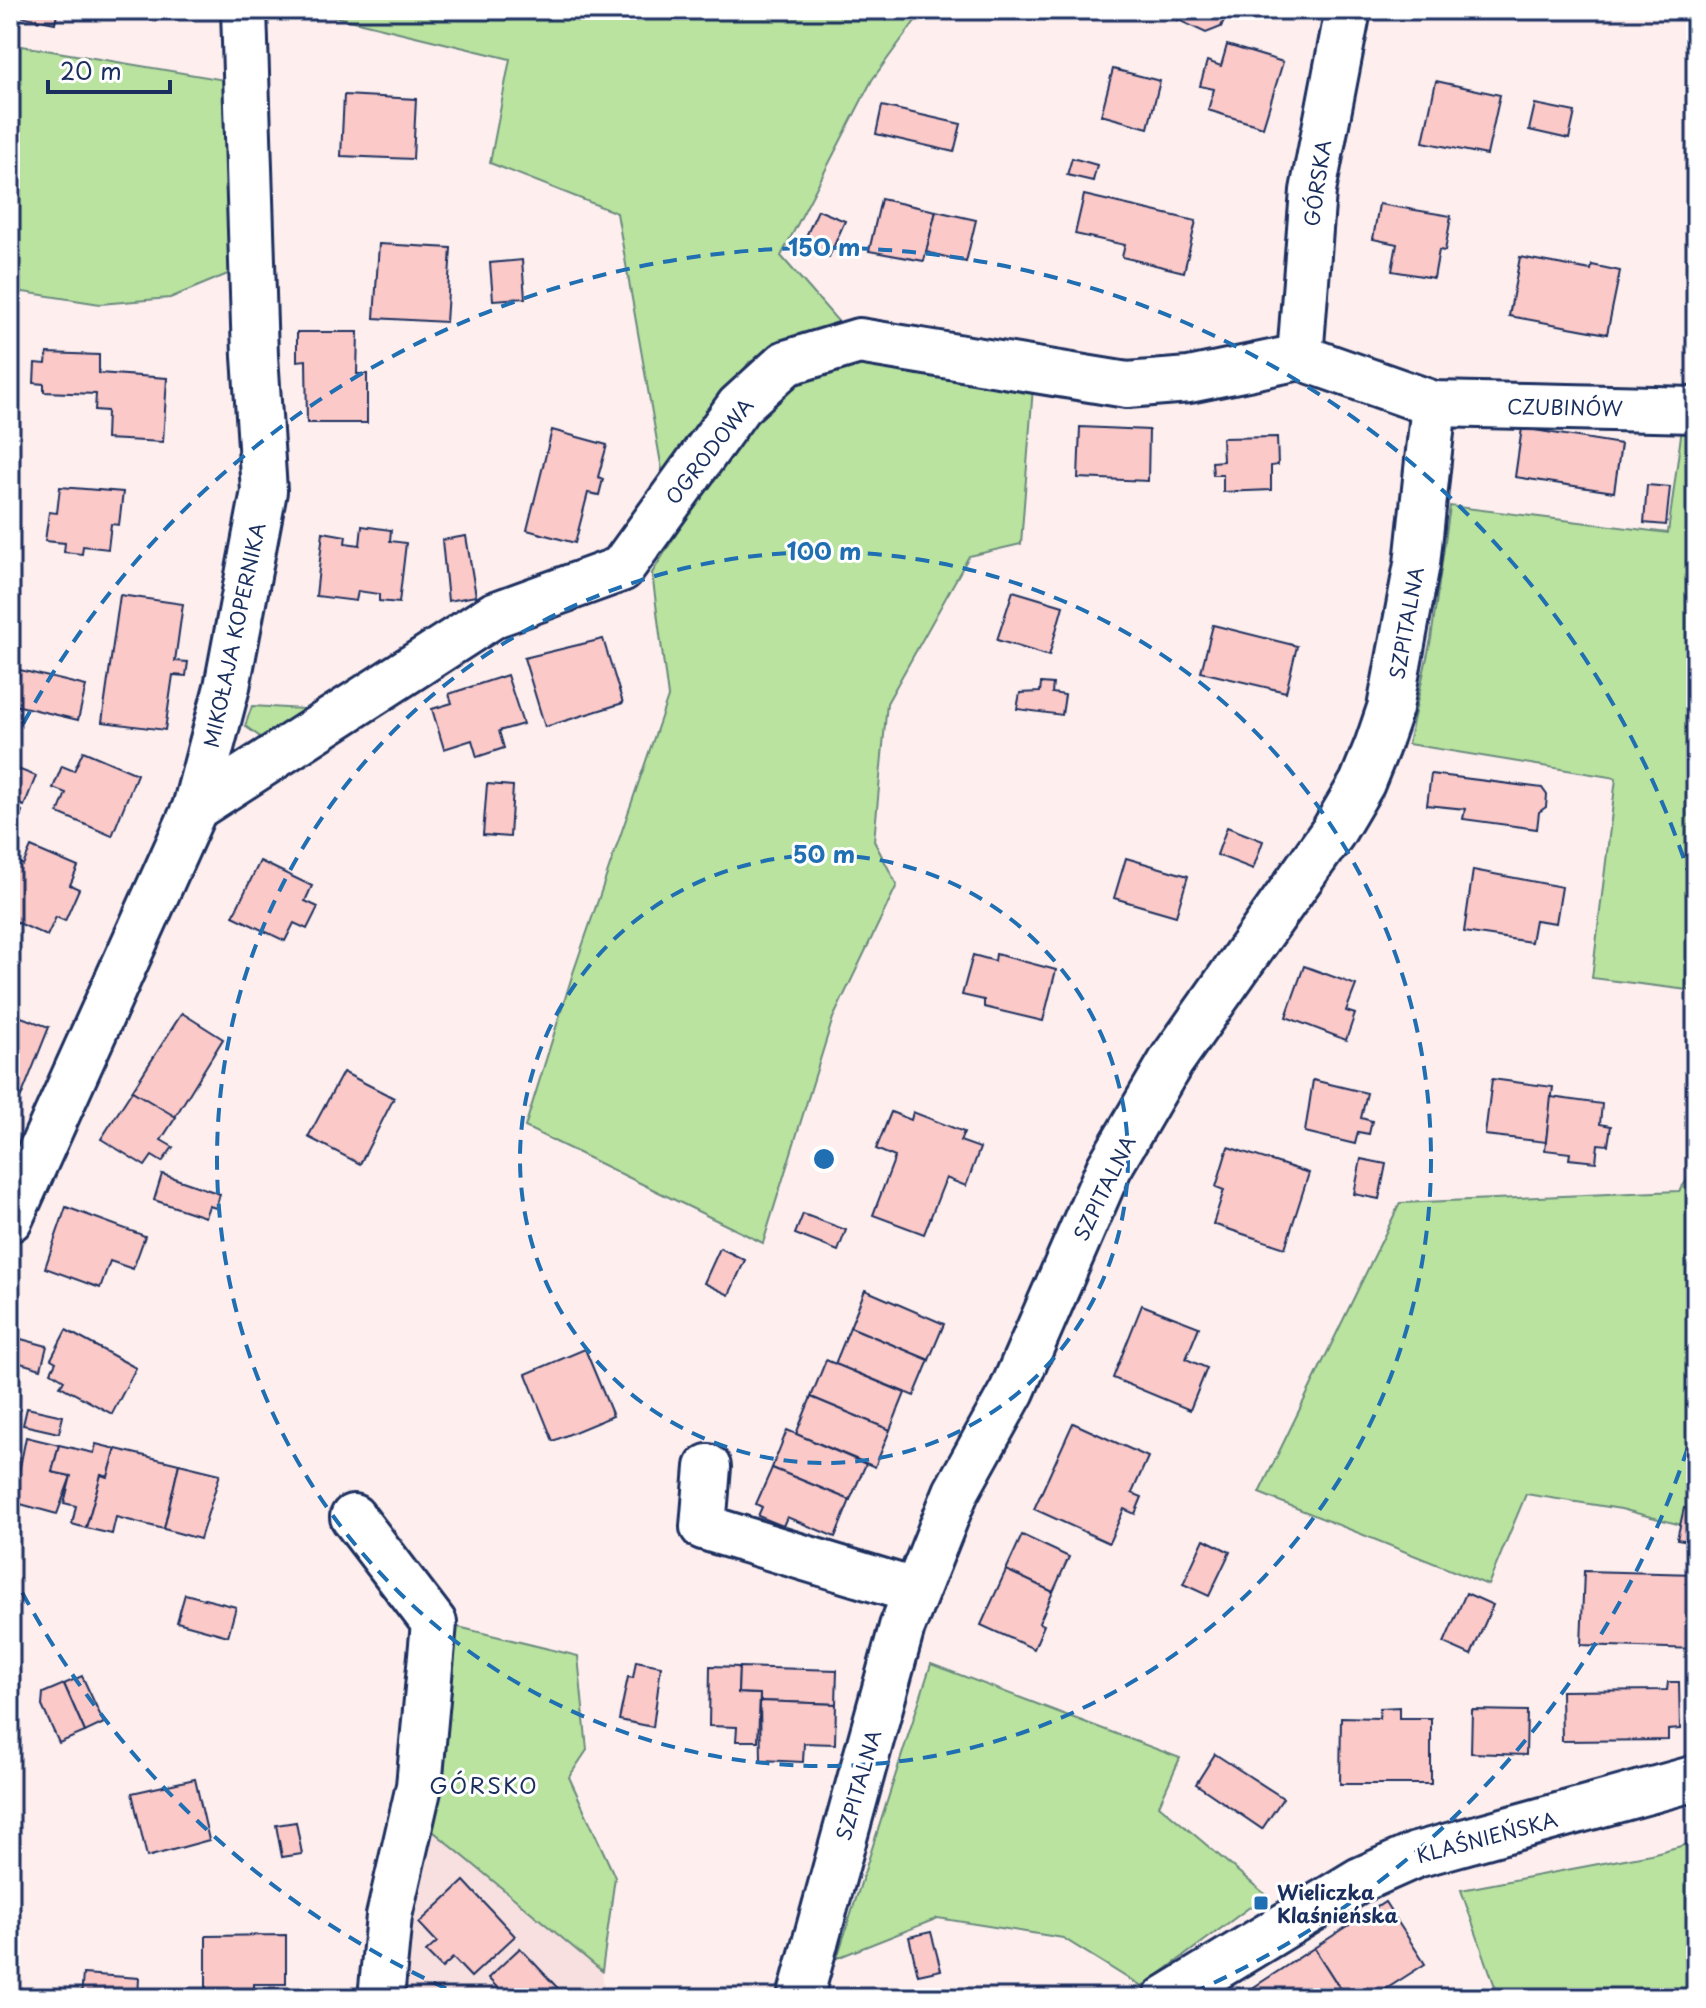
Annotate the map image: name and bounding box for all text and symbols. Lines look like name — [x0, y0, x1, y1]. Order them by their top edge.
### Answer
scale bar — [48, 44, 170, 94]
text: 20 m — [60, 52, 122, 88]
street label: GÓRSKA — [1296, 138, 1338, 228]
text: 150 m — [788, 228, 860, 264]
street label: OGRODOWA — [658, 391, 760, 511]
street label: CZUBINÓW — [1507, 391, 1624, 423]
street label: MIKOŁAJA KOPERNIKA — [196, 520, 272, 750]
text: 100 m — [787, 532, 861, 568]
street label: SZPITALNA — [1381, 564, 1431, 682]
text: 50 m — [793, 835, 855, 871]
street label: SZPITALNA — [1066, 1130, 1142, 1246]
centre of rings — [810, 1145, 838, 1173]
street label: SZPITALNA — [828, 1726, 888, 1844]
district label: GÓRSKO — [429, 1768, 539, 1801]
street label: KLAŚNIEŃSKA — [1413, 1804, 1561, 1870]
place label: Wieliczka Klaśnieńska — [1277, 1877, 1398, 1930]
marker: Wieliczka Klaśnieńska — [1252, 1894, 1270, 1912]

